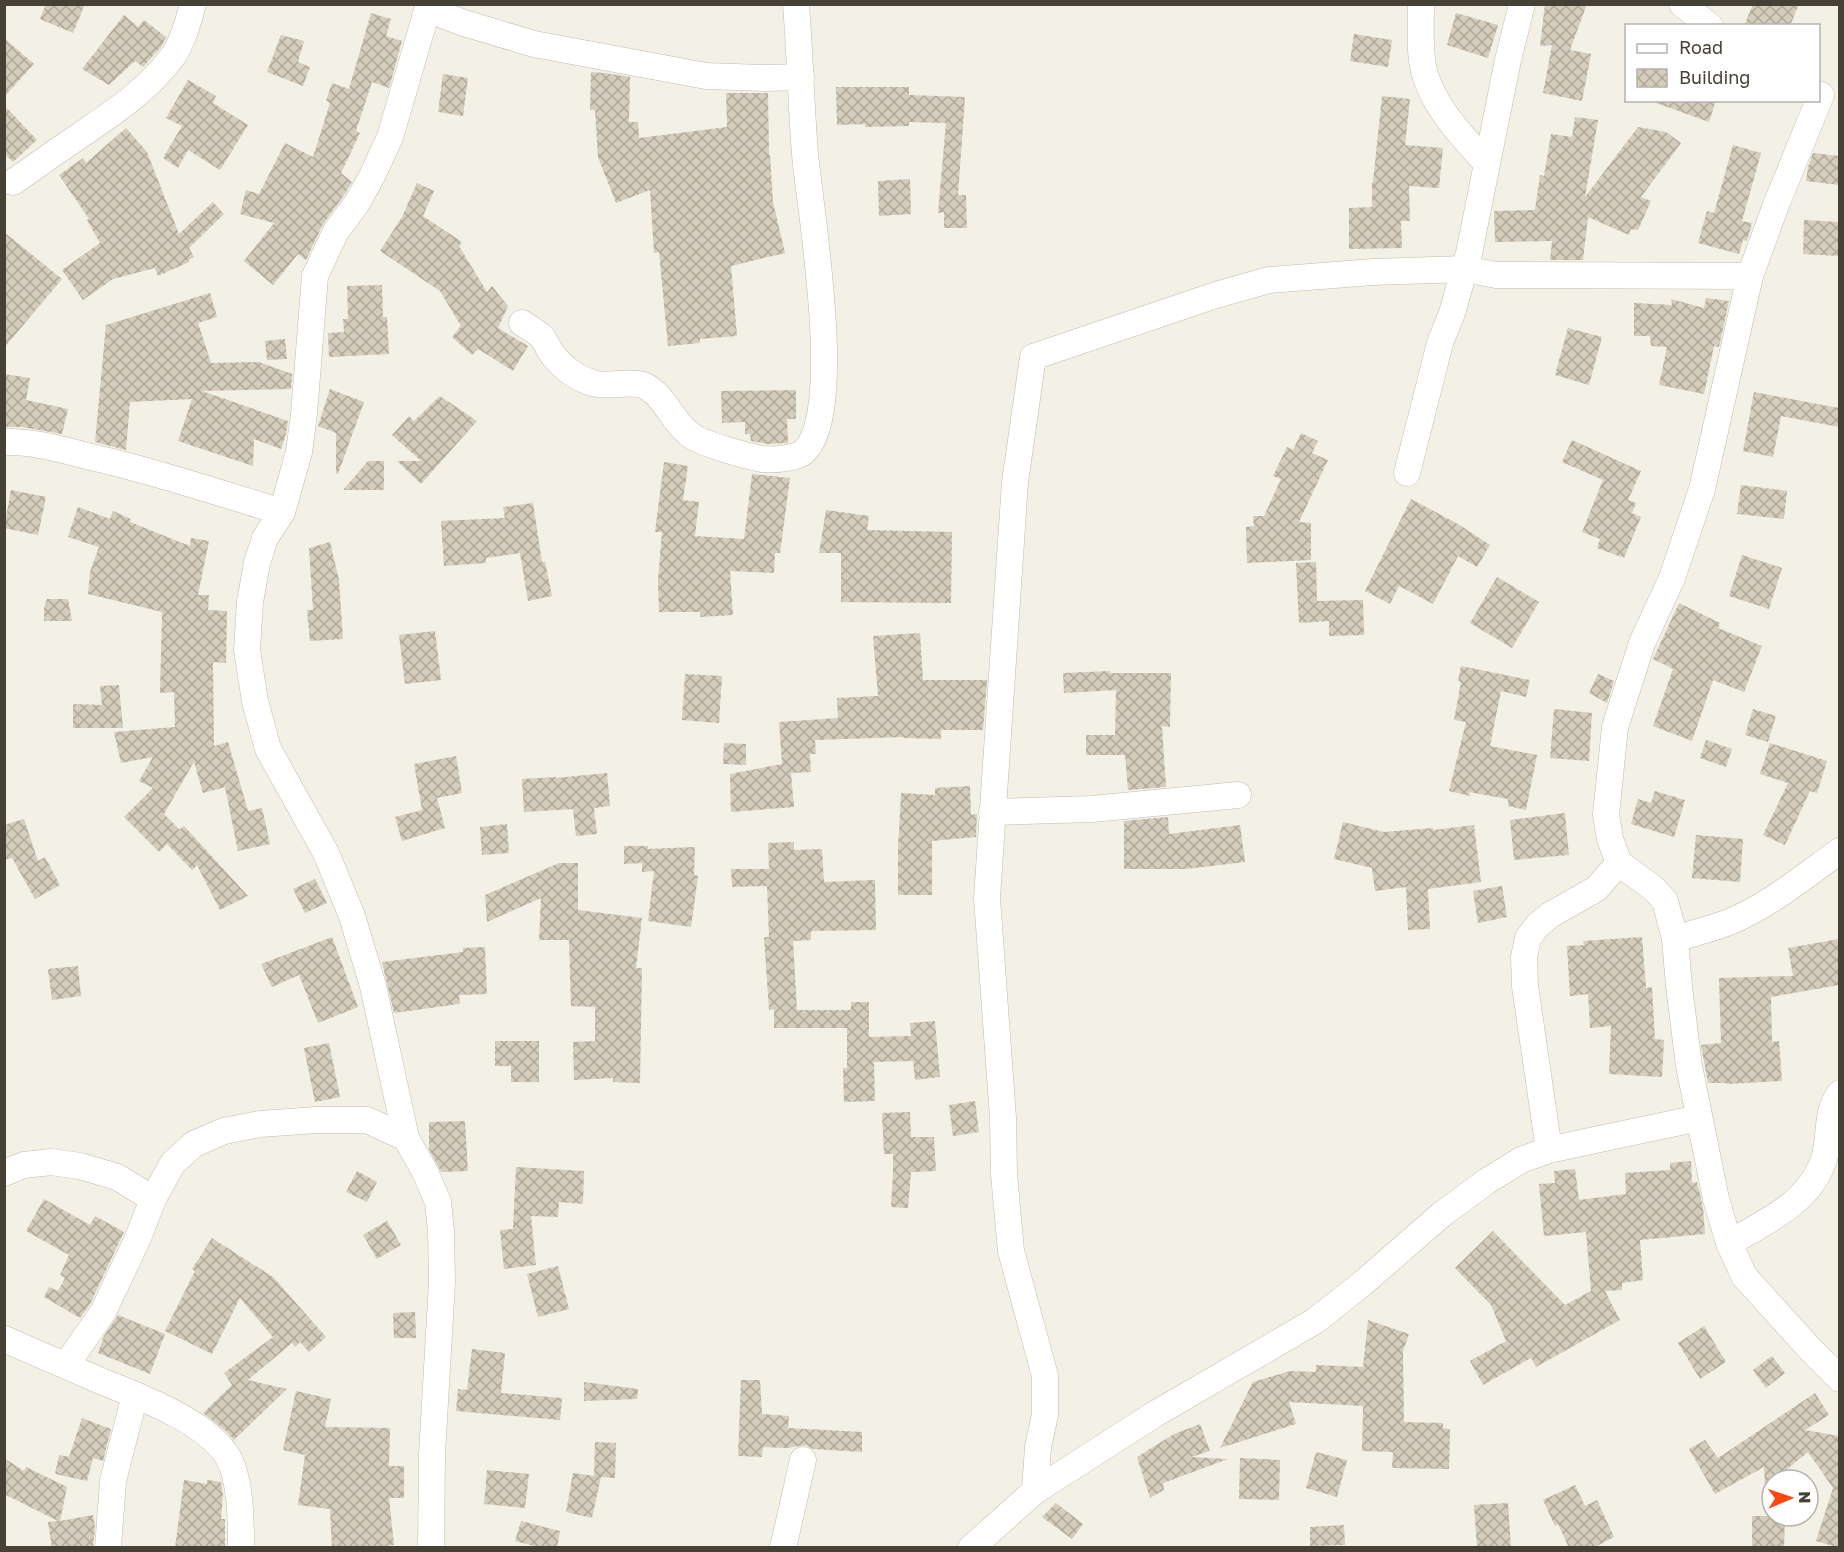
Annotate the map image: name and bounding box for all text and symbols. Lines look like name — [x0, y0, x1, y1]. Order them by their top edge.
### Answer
legend — [1625, 24, 1820, 102]
text: Road — [1679, 36, 1723, 58]
text: Building — [1679, 66, 1750, 88]
north arrow — [1760, 1468, 1820, 1528]
text: N — [1795, 1491, 1815, 1504]

